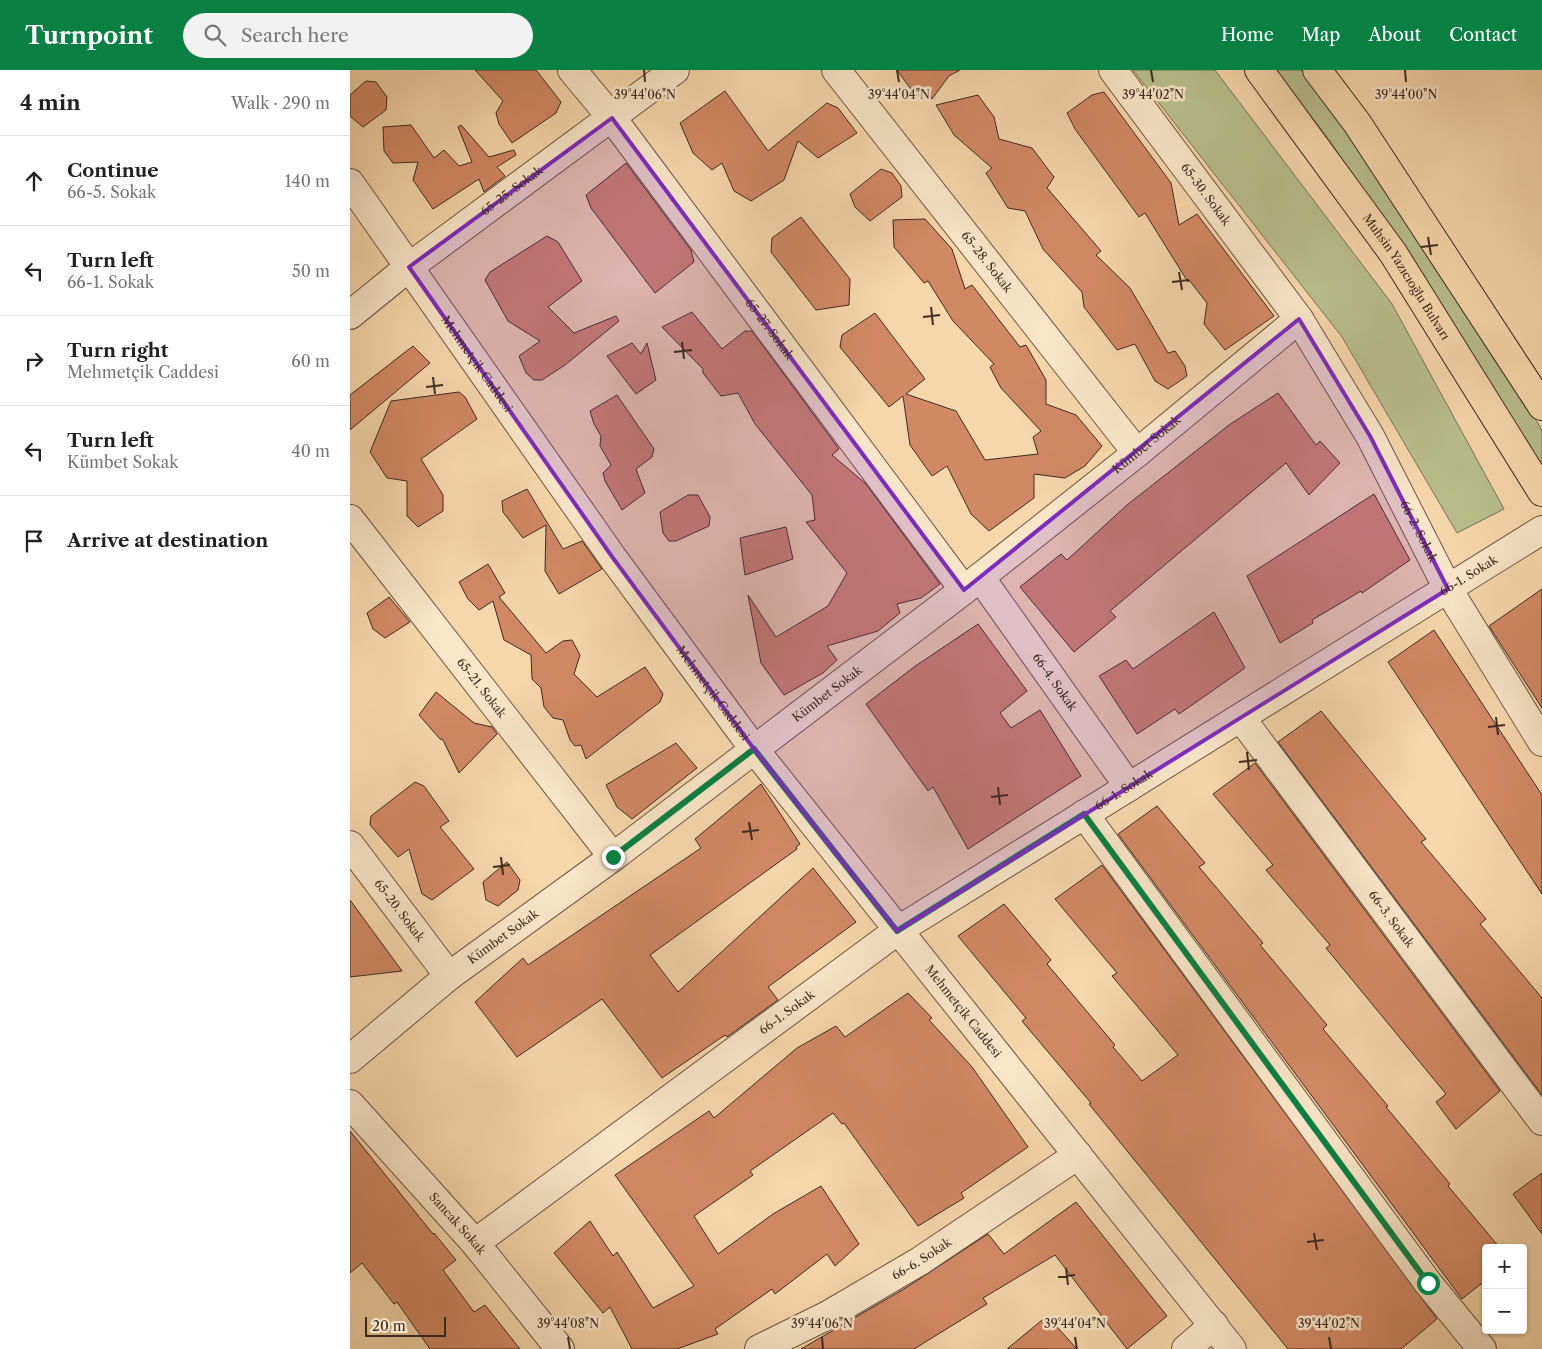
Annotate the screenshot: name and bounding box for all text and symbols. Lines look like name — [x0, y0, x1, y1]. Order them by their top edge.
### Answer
search box — [183, 13, 533, 58]
text: Turnpoint — [25, 21, 153, 50]
icon: search — [201, 21, 229, 49]
text: Search here — [241, 24, 349, 47]
text: Home — [1221, 24, 1274, 46]
text: Map — [1302, 24, 1340, 46]
text: About — [1368, 24, 1421, 46]
text: Contact — [1449, 24, 1517, 46]
text: 39°44'06"N — [614, 87, 676, 102]
text: 39°44'04"N — [868, 87, 930, 102]
text: 39°44'02"N — [1122, 87, 1184, 102]
text: 39°44'00"N — [1375, 87, 1437, 102]
text: 4 min — [20, 90, 81, 115]
text: Walk · 290 m — [231, 93, 330, 113]
text: Continue — [67, 159, 159, 182]
street label: 65-30. Sokak — [1178, 160, 1235, 229]
street label: 65-25. Sokak — [478, 162, 546, 218]
icon: ahead — [20, 167, 48, 195]
text: 140 m — [285, 171, 330, 191]
text: 66-5. Sokak — [67, 182, 156, 202]
street label: Muhsin Yazıcıoğlu Bulvarı — [1360, 211, 1453, 343]
street label: 65-28. Sokak — [958, 228, 1017, 296]
text: Turn left — [67, 249, 154, 272]
icon: left — [20, 257, 48, 285]
text: 50 m — [292, 261, 330, 281]
text: 66-1. Sokak — [67, 272, 154, 292]
street label: 65-27. Sokak — [742, 296, 798, 363]
street label: Mehmetçik Caddesi — [438, 313, 516, 415]
text: Turn right — [67, 339, 168, 362]
icon: right — [20, 347, 48, 375]
text: 60 m — [291, 351, 330, 371]
text: Mehmetçik Caddesi — [67, 362, 219, 382]
street label: Kümbet Sokak — [1109, 412, 1184, 477]
text: Turn left — [67, 429, 154, 452]
icon: left — [20, 437, 48, 465]
text: 40 m — [291, 441, 330, 461]
text: Kümbet Sokak — [67, 452, 178, 472]
street label: 66-2. Sokak — [1397, 498, 1442, 566]
icon: arrive — [20, 527, 48, 555]
text: Arrive at destination — [67, 529, 268, 552]
street label: 66-1. Sokak — [1437, 551, 1501, 599]
street label: Mehmetçik Caddesi — [673, 642, 753, 743]
street label: 66-4. Sokak — [1029, 650, 1081, 715]
street label: 65-21. Sokak — [454, 655, 510, 721]
street label: Kümbet Sokak — [789, 662, 866, 725]
street label: 66-1. Sokak — [1092, 765, 1156, 813]
route end — [602, 846, 625, 869]
street label: 65-20. Sokak — [371, 876, 429, 945]
street label: 66-3. Sokak — [1366, 887, 1418, 951]
street label: Kümbet Sokak — [464, 905, 542, 967]
street label: Mehmetçik Caddesi — [922, 962, 1005, 1061]
street label: 66-1. Sokak — [756, 986, 818, 1037]
street label: Sancak Sokak — [426, 1189, 490, 1258]
street label: 66-6. Sokak — [889, 1234, 955, 1283]
map controls — [1482, 1244, 1527, 1334]
button: + — [1482, 1244, 1527, 1289]
route start — [1417, 1272, 1440, 1295]
button: − — [1482, 1289, 1527, 1334]
scale bar — [365, 1314, 446, 1337]
text: 39°44'08"N — [537, 1316, 599, 1331]
text: 39°44'06"N — [791, 1316, 853, 1331]
text: 39°44'04"N — [1044, 1316, 1106, 1331]
text: 39°44'02"N — [1298, 1316, 1360, 1331]
text: 20 m — [372, 1317, 406, 1335]

